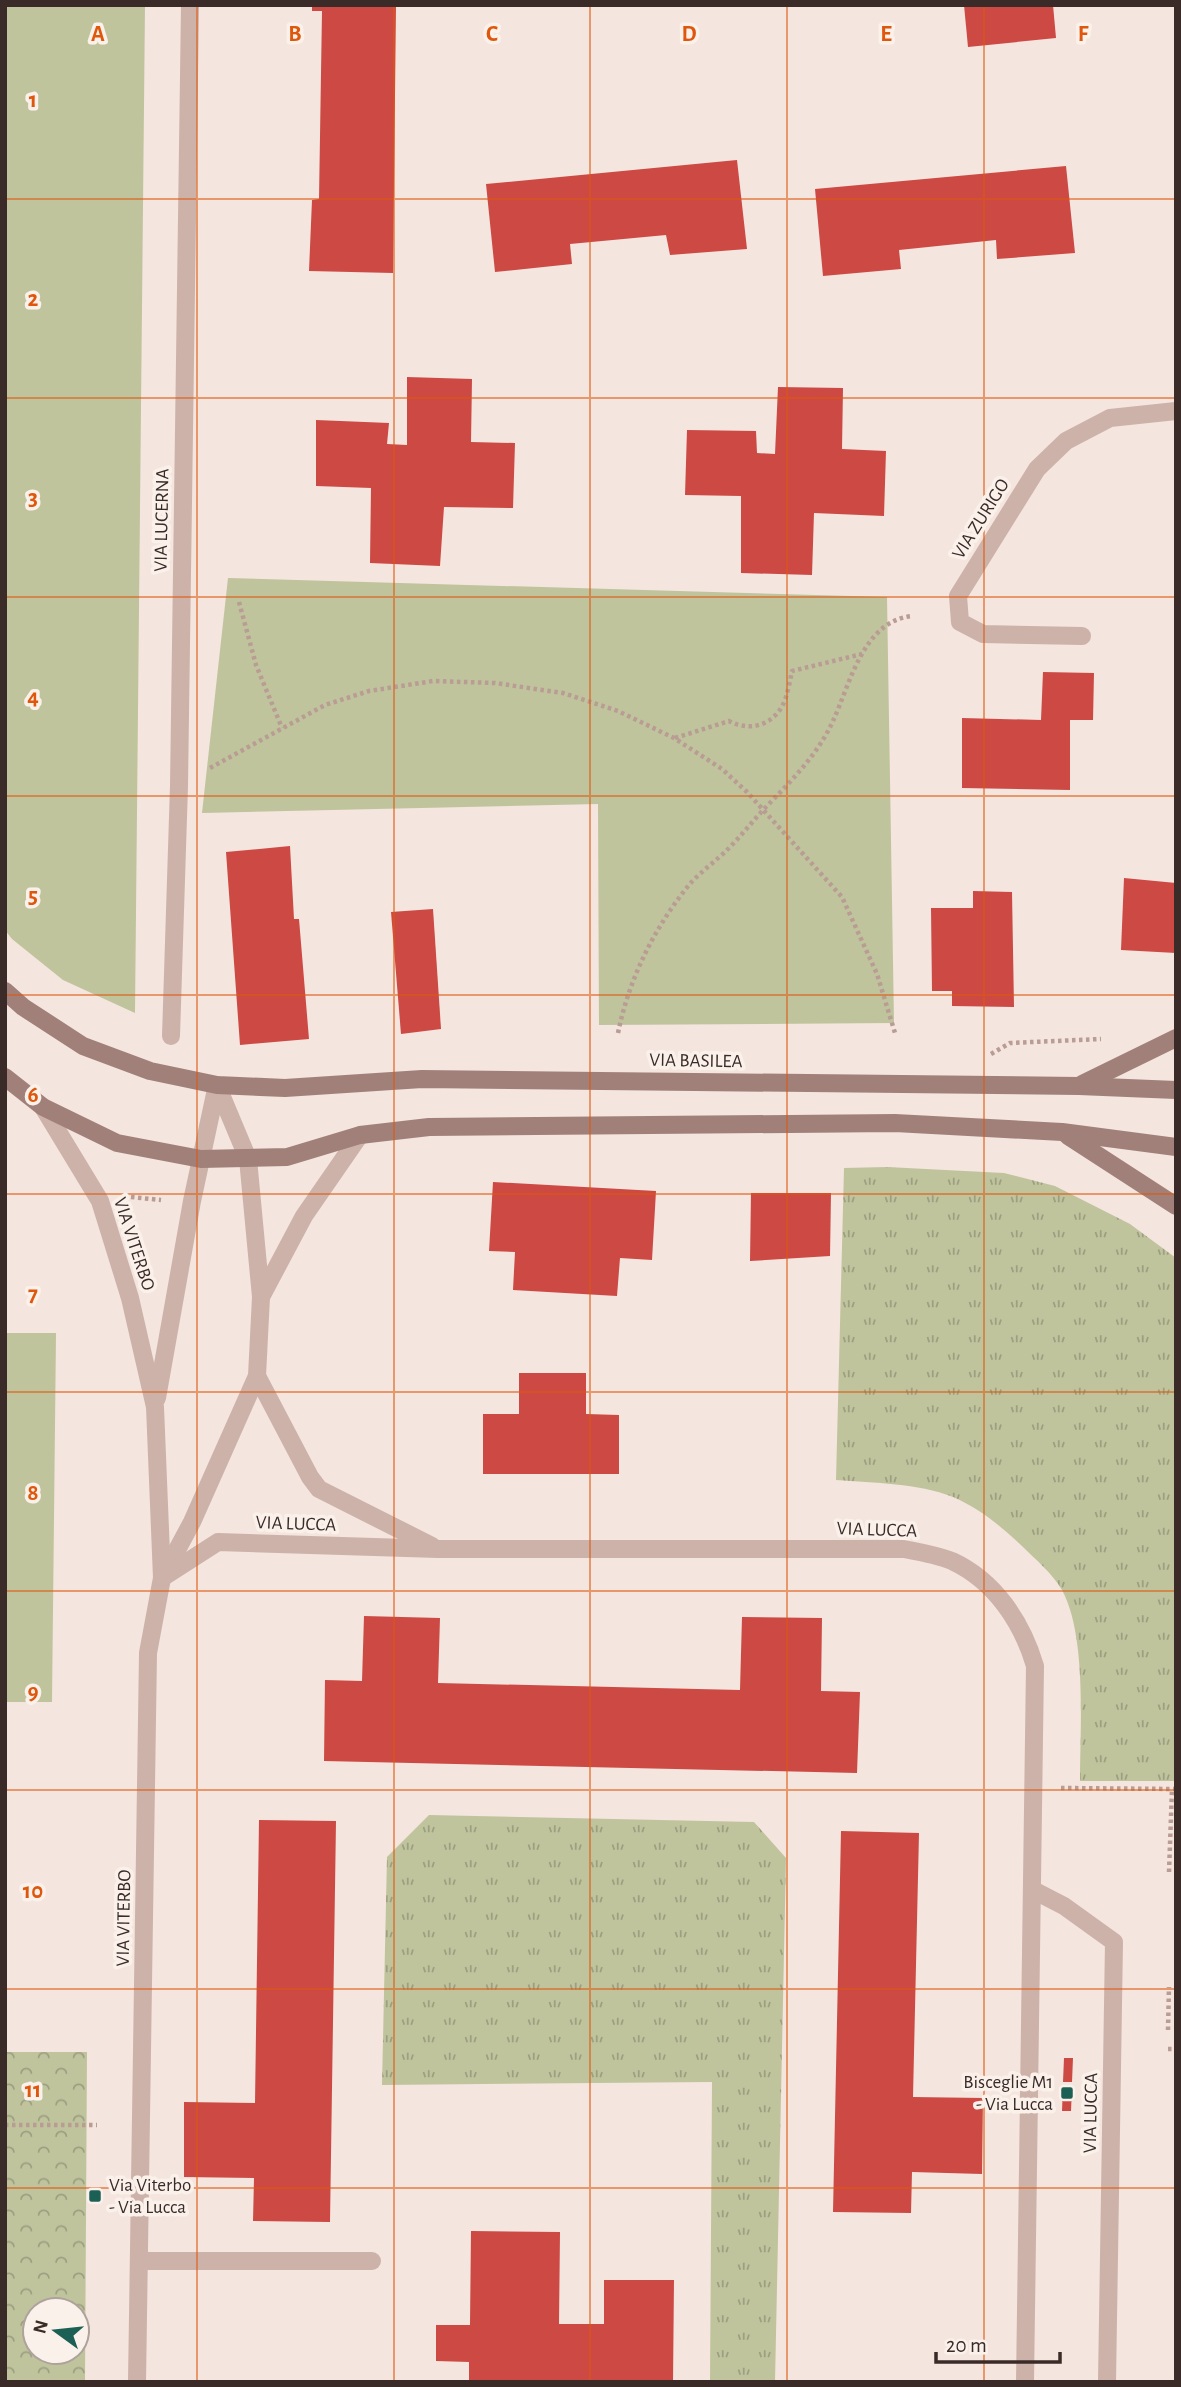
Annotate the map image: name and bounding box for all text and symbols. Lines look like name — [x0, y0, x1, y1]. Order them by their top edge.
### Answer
text: A — [91, 23, 105, 46]
text: B — [288, 23, 302, 46]
text: C — [486, 23, 498, 46]
text: D — [681, 23, 697, 46]
text: E — [880, 23, 892, 46]
text: F — [1078, 23, 1089, 46]
text: 1 — [29, 89, 37, 112]
text: 2 — [28, 288, 39, 311]
street label: VIA LUCERNA — [152, 468, 172, 572]
street label: VIA ZURIGO — [949, 476, 1013, 562]
text: 3 — [28, 487, 38, 510]
text: 4 — [27, 686, 39, 709]
text: 5 — [28, 885, 38, 908]
street label: VIA BASILEA — [649, 1051, 743, 1071]
text: 6 — [27, 1084, 39, 1107]
street label: VIA VITERBO — [110, 1195, 158, 1293]
text: 7 — [28, 1283, 38, 1306]
text: 8 — [27, 1482, 39, 1505]
street label: VIA LUCCA — [255, 1513, 337, 1535]
street label: VIA LUCCA — [836, 1519, 918, 1541]
text: 9 — [27, 1681, 39, 1704]
street label: VIA VITERBO — [114, 1869, 134, 1967]
text: 10 — [23, 1880, 43, 1903]
place label: Bisceglie M1 - Via Lucca — [963, 2073, 1053, 2114]
street label: VIA LUCCA — [1081, 2073, 1101, 2153]
text: 11 — [25, 2079, 41, 2102]
marker: Bisceglie M1 - Via Lucca — [1059, 2085, 1075, 2101]
place label: Via Viterbo - Via Lucca — [109, 2176, 191, 2217]
marker: Via Viterbo - Via Lucca — [87, 2188, 103, 2204]
north arrow — [21, 2296, 91, 2366]
text: N — [30, 2318, 52, 2336]
scale bar — [936, 2320, 1060, 2364]
text: 20 m — [946, 2335, 987, 2356]

